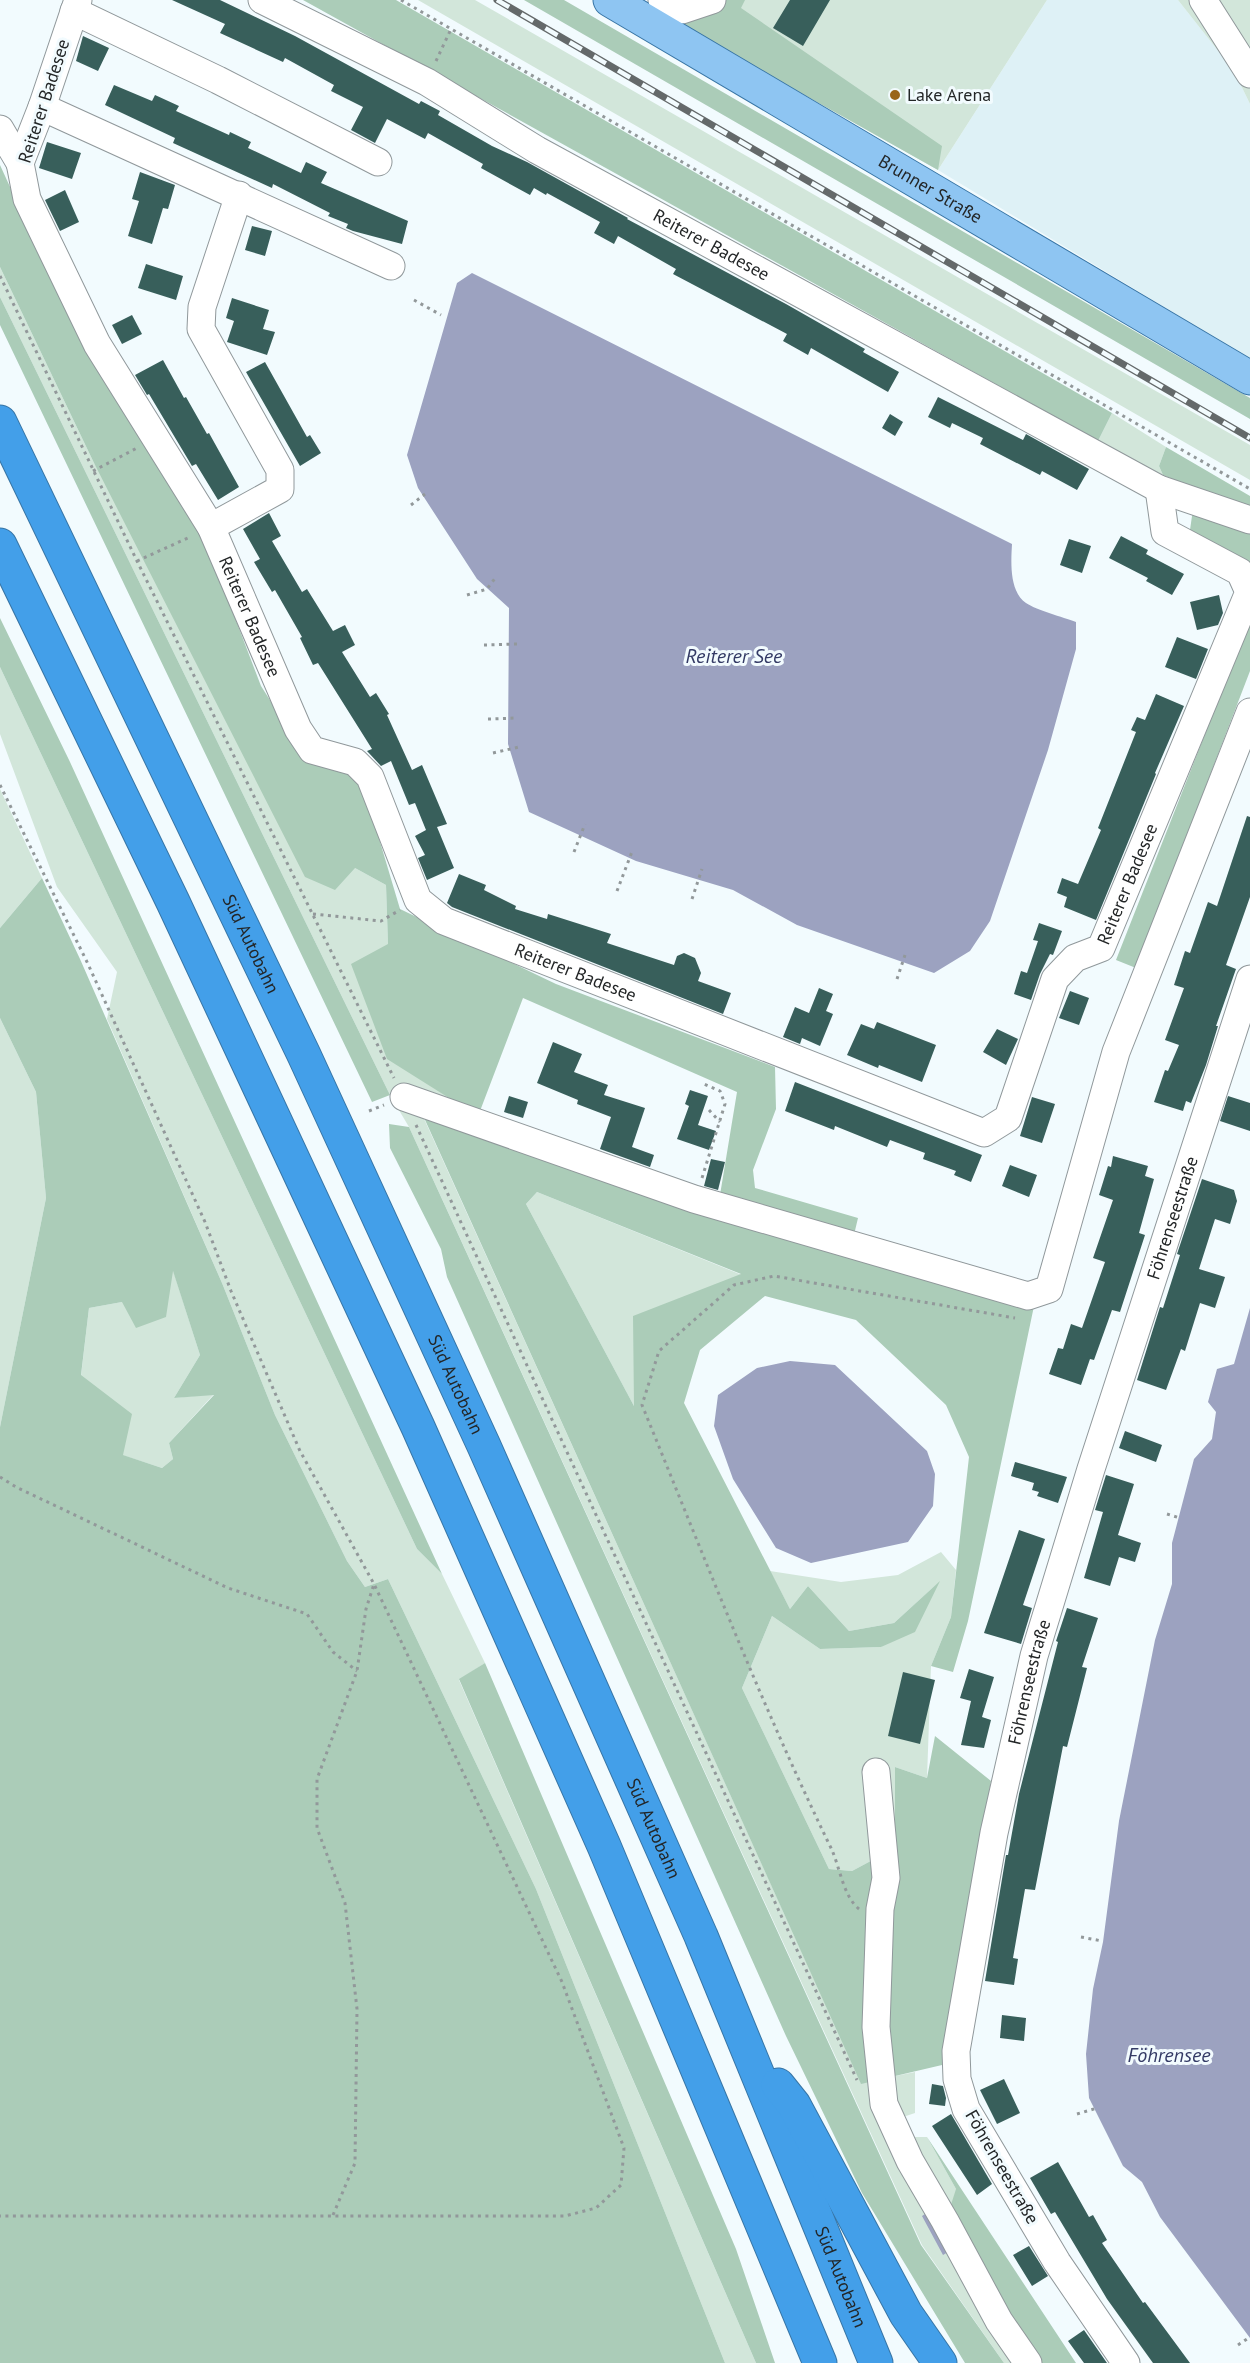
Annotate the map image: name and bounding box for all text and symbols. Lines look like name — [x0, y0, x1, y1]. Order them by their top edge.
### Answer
street label: Reiterer Badesee — [13, 36, 74, 166]
place label: Lake Arena — [907, 83, 991, 106]
marker: Lake Arena — [888, 88, 902, 102]
street label: Brunner Straße — [874, 149, 987, 228]
street label: Reiterer Badesee — [649, 204, 774, 286]
street label: Reiterer Badesee — [214, 553, 286, 680]
water label: Reiterer See — [686, 643, 783, 669]
street label: Reiterer Badesee — [1092, 820, 1162, 948]
street label: Süd Autobahn — [218, 890, 285, 997]
street label: Reiterer Badesee — [511, 938, 640, 1006]
street label: Föhrenseestraße — [1141, 1153, 1203, 1282]
street label: Süd Autobahn — [423, 1331, 489, 1438]
street label: Föhrenseestraße — [1002, 1616, 1056, 1747]
street label: Süd Autobahn — [622, 1775, 686, 1882]
water label: Föhrensee — [1127, 2042, 1211, 2068]
street label: Föhrenseestraße — [960, 2106, 1044, 2228]
street label: Süd Autobahn — [810, 2223, 872, 2331]

